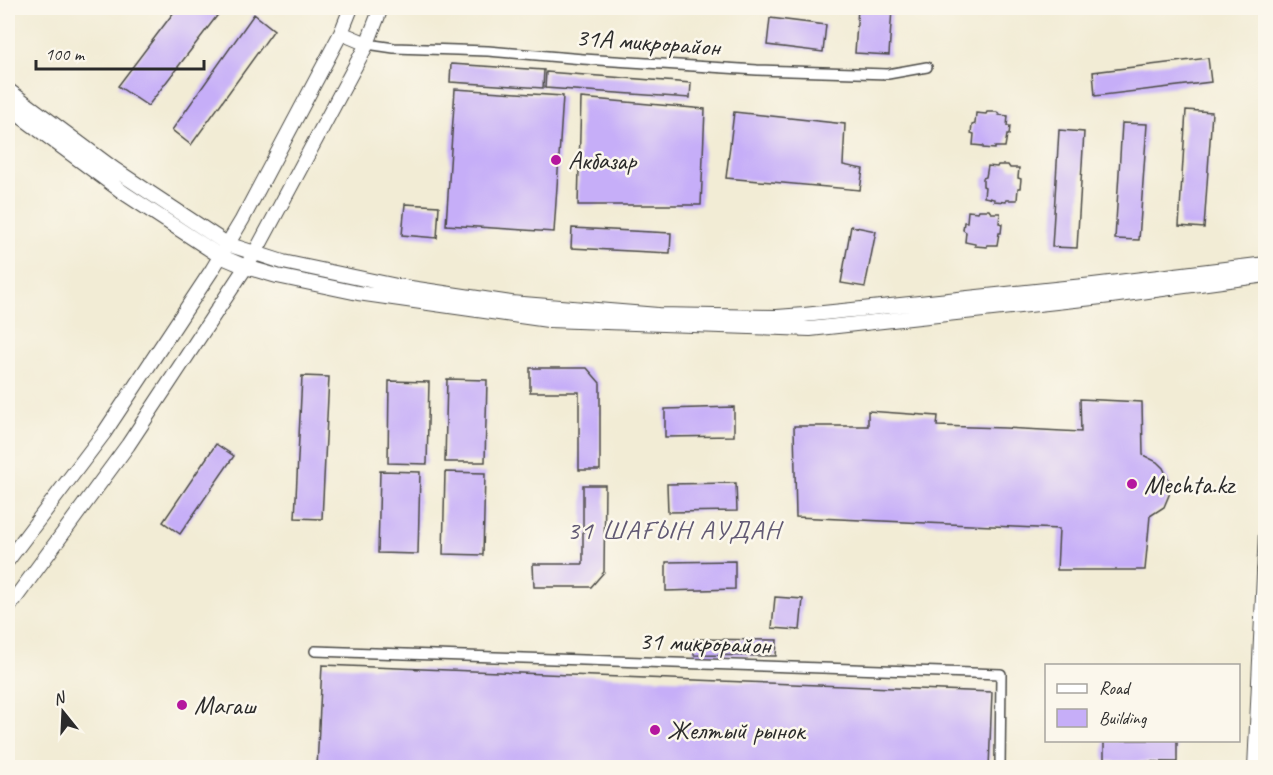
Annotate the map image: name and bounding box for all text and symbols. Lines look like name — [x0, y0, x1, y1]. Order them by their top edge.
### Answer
street label: 31А микрорайон — [575, 20, 723, 64]
scale bar — [36, 33, 204, 71]
text: 100 m — [45, 43, 86, 65]
place label: Акбазар — [568, 144, 638, 177]
marker: Акбазар — [549, 153, 563, 167]
place label: Mechta.kz — [1144, 468, 1237, 501]
marker: Mechta.kz — [1125, 477, 1139, 491]
district label: 31 ШАҒЫН АУДАН — [567, 513, 784, 547]
street label: 31 микрорайон — [639, 624, 773, 662]
legend — [1045, 664, 1240, 742]
text: Road — [1099, 677, 1132, 699]
north arrow — [33, 682, 93, 742]
text: N — [51, 687, 69, 710]
place label: Магаш — [194, 689, 257, 722]
marker: Магаш — [175, 698, 189, 712]
text: Building — [1099, 707, 1148, 729]
place label: Желтый рынок — [667, 714, 807, 747]
marker: Желтый рынок — [648, 723, 662, 737]

